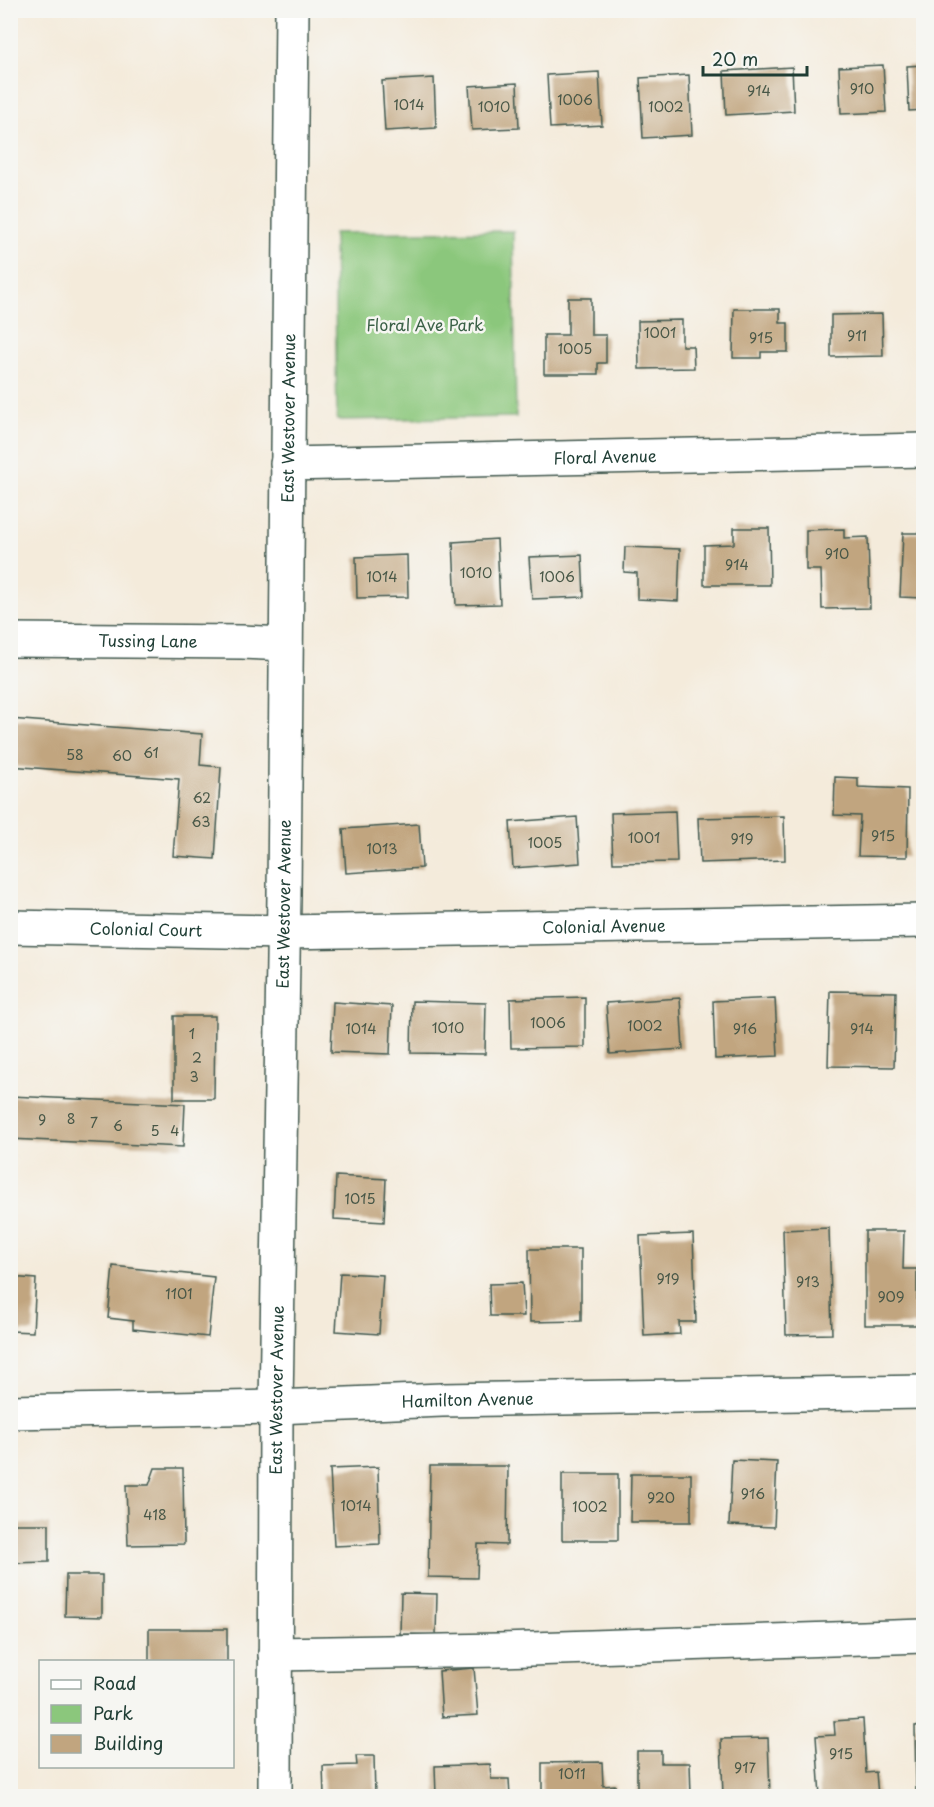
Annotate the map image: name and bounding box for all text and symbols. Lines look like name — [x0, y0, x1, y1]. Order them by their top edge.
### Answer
scale bar — [703, 39, 806, 77]
text: 20 m — [712, 45, 758, 72]
house number: 910 — [850, 78, 874, 99]
house number: 914 — [747, 80, 771, 101]
house number: 1006 — [557, 89, 593, 110]
house number: 1014 — [393, 94, 425, 115]
house number: 1010 — [478, 96, 510, 117]
house number: 1002 — [648, 96, 684, 117]
park label: Floral Ave Park — [366, 312, 484, 336]
house number: 1001 — [644, 322, 676, 343]
house number: 911 — [847, 325, 867, 346]
house number: 915 — [749, 327, 773, 348]
street label: East Westover Avenue — [275, 333, 300, 503]
house number: 1005 — [558, 338, 592, 359]
street label: Floral Avenue — [553, 443, 657, 469]
house number: 910 — [825, 543, 849, 564]
house number: 914 — [725, 554, 749, 575]
house number: 1010 — [460, 562, 492, 583]
house number: 1014 — [366, 566, 398, 587]
house number: 1006 — [539, 566, 575, 587]
street label: Tussing Lane — [98, 628, 198, 653]
house number: 61 — [143, 742, 159, 763]
house number: 58 — [66, 744, 84, 765]
house number: 60 — [112, 745, 132, 766]
house number: 62 — [193, 787, 211, 808]
house number: 63 — [192, 811, 210, 832]
street label: East Westover Avenue — [270, 819, 296, 989]
house number: 915 — [871, 825, 895, 846]
house number: 1001 — [628, 827, 660, 848]
house number: 919 — [730, 828, 754, 849]
house number: 1005 — [528, 832, 562, 853]
house number: 1013 — [366, 838, 398, 859]
street label: Colonial Avenue — [542, 912, 666, 939]
street label: Colonial Court — [90, 915, 203, 942]
house number: 1006 — [530, 1012, 566, 1033]
house number: 1002 — [627, 1015, 663, 1036]
house number: 1010 — [432, 1017, 464, 1038]
house number: 1014 — [345, 1018, 377, 1039]
house number: 916 — [733, 1018, 757, 1039]
house number: 914 — [850, 1018, 874, 1039]
house number: 1 — [189, 1023, 195, 1044]
house number: 2 — [192, 1047, 202, 1068]
house number: 3 — [189, 1066, 199, 1087]
house number: 8 — [67, 1108, 75, 1129]
house number: 9 — [38, 1109, 46, 1130]
house number: 7 — [90, 1112, 98, 1133]
house number: 6 — [113, 1115, 123, 1136]
house number: 5 — [150, 1120, 160, 1141]
house number: 4 — [170, 1120, 180, 1141]
house number: 1015 — [345, 1188, 375, 1209]
house number: 919 — [656, 1268, 680, 1289]
house number: 913 — [796, 1271, 820, 1292]
house number: 1101 — [165, 1283, 193, 1304]
house number: 909 — [877, 1286, 905, 1307]
street label: East Westover Avenue — [263, 1305, 289, 1475]
street label: Hamilton Avenue — [401, 1385, 534, 1413]
house number: 916 — [741, 1483, 765, 1504]
house number: 920 — [647, 1487, 675, 1508]
house number: 1014 — [340, 1495, 372, 1516]
house number: 1002 — [572, 1496, 608, 1517]
house number: 418 — [143, 1504, 167, 1525]
legend — [39, 1660, 234, 1768]
text: Road — [93, 1669, 137, 1696]
text: Park — [93, 1699, 133, 1726]
text: Building — [93, 1729, 163, 1756]
house number: 915 — [829, 1743, 853, 1764]
house number: 917 — [734, 1757, 756, 1778]
house number: 1011 — [558, 1763, 586, 1784]

